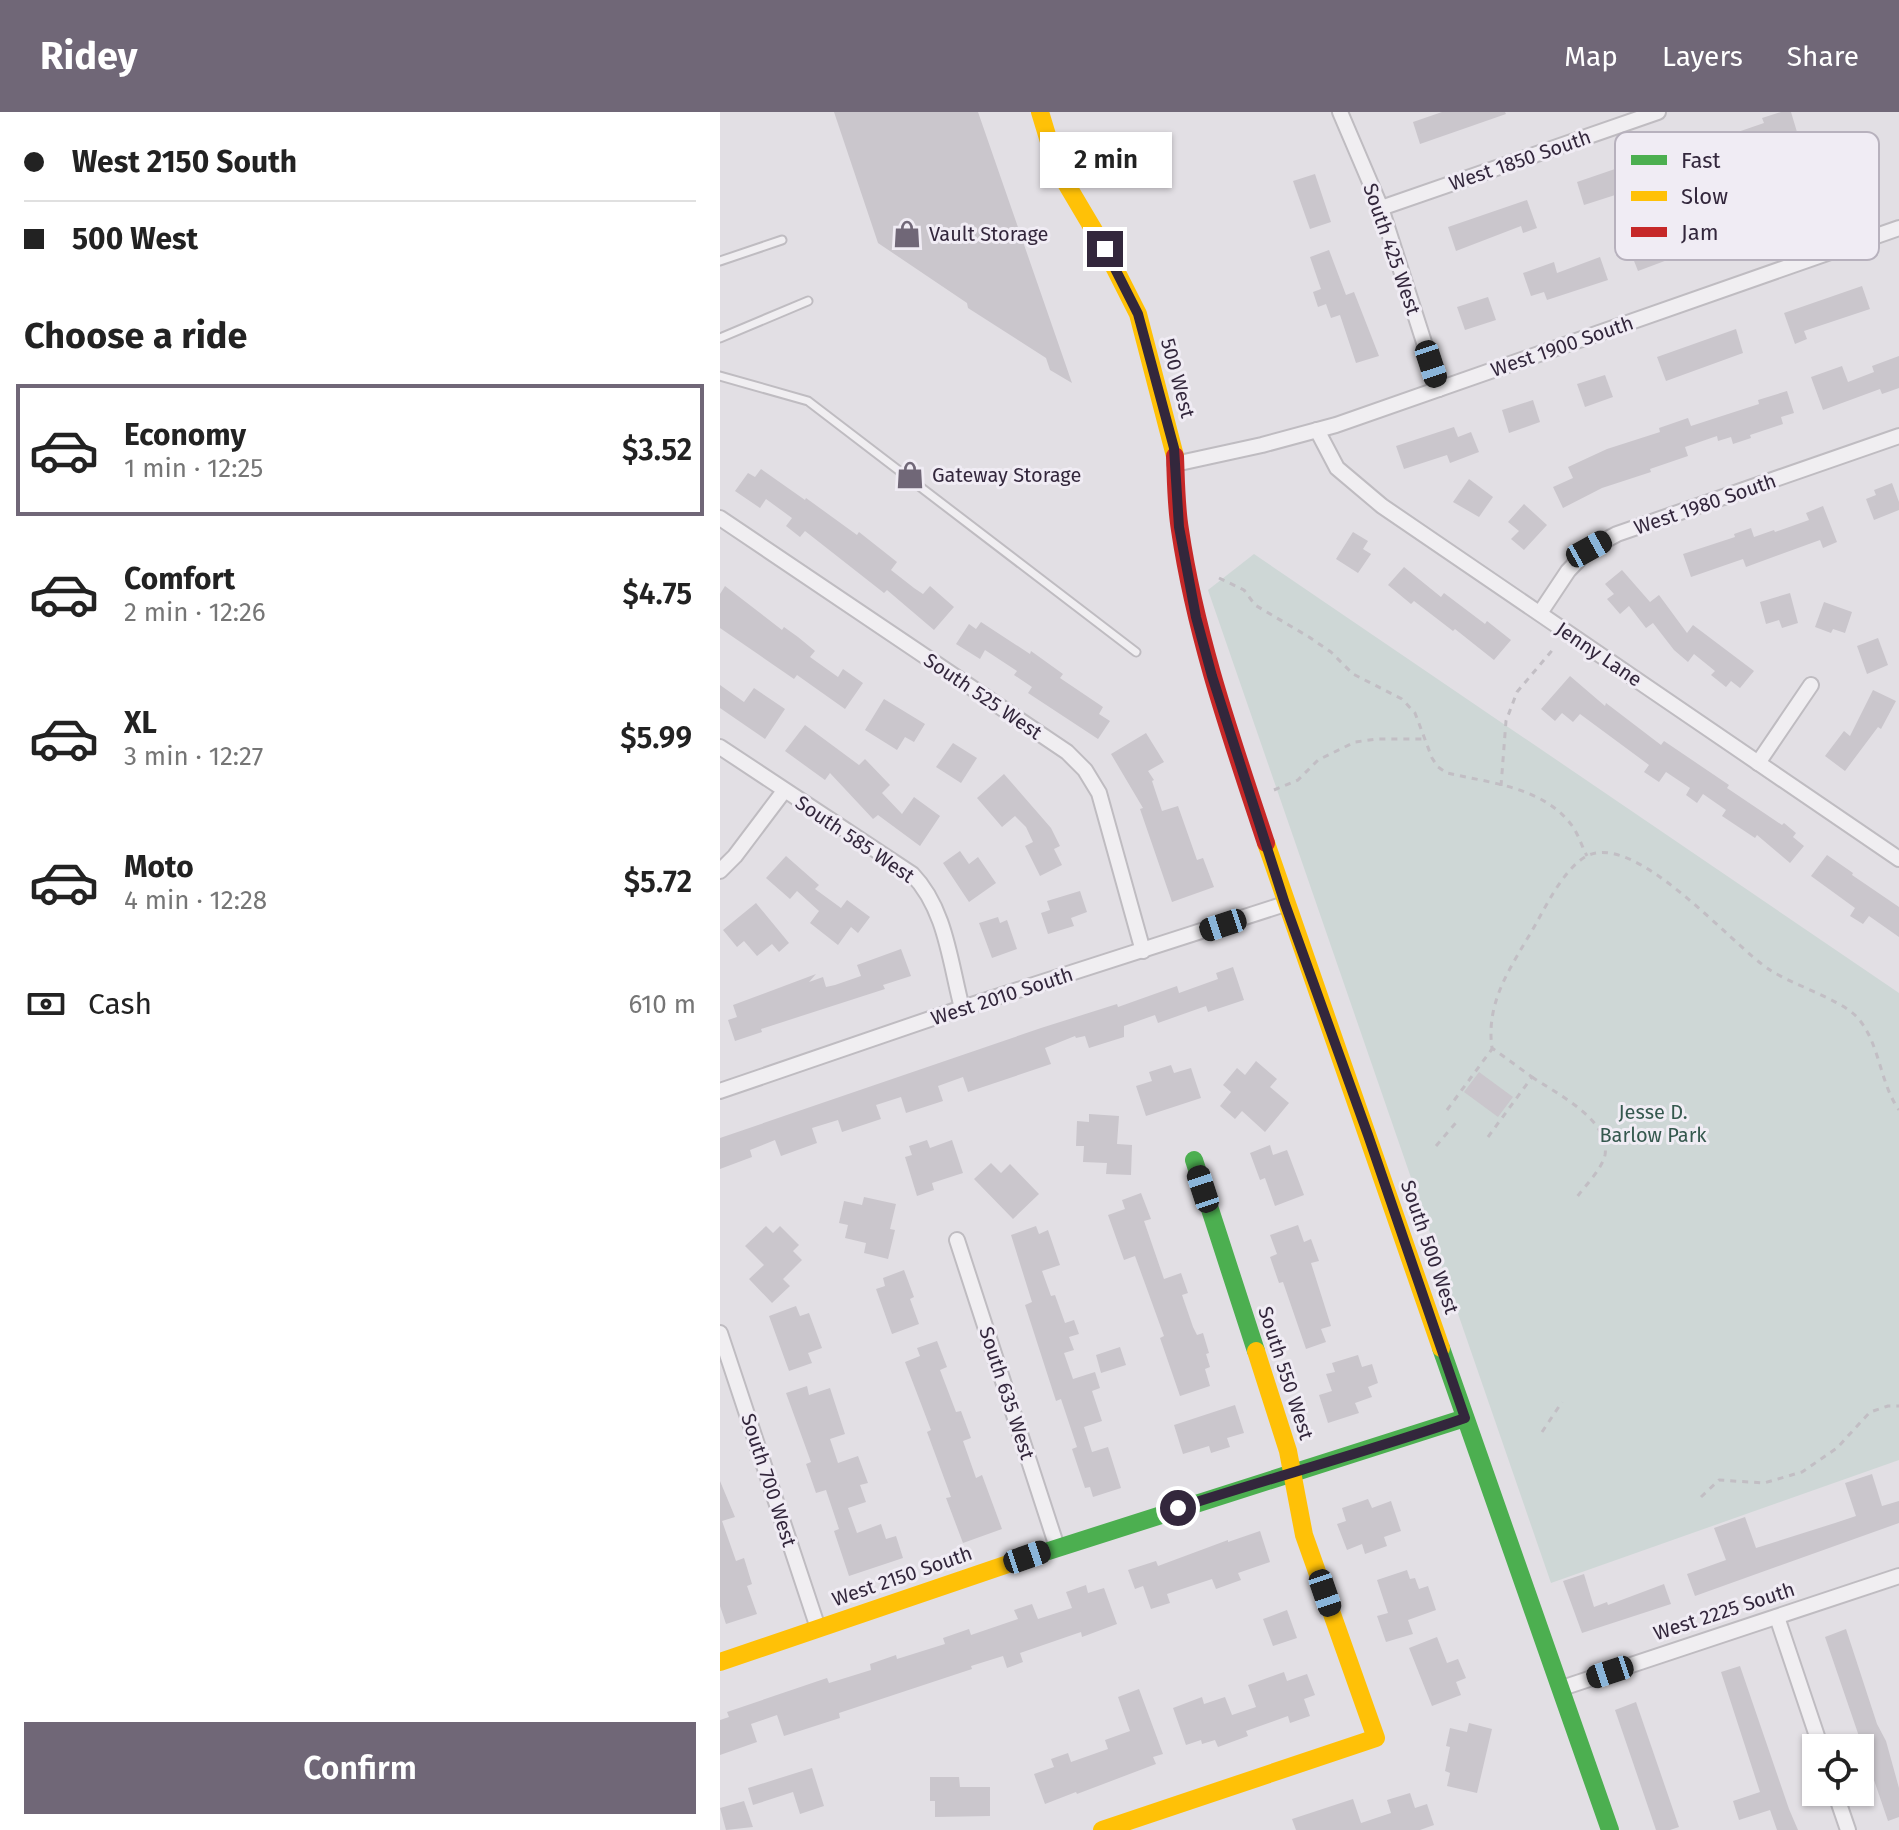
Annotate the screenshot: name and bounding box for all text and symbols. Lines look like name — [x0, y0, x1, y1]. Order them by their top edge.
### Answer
text: Ridey — [40, 33, 137, 79]
text: Map — [1564, 40, 1618, 73]
text: Layers — [1662, 40, 1743, 73]
text: Share — [1787, 40, 1859, 73]
street label: West 1850 South — [1446, 124, 1594, 196]
legend — [1615, 132, 1879, 260]
callout: 2 min — [1039, 133, 1171, 189]
text: West 2150 South — [72, 144, 297, 180]
text: 2 min — [1074, 144, 1138, 175]
text: Fast — [1681, 147, 1721, 174]
street label: South 425 West — [1358, 180, 1426, 319]
text: Slow — [1681, 183, 1728, 210]
shop icon: Vault Storage — [892, 219, 922, 249]
text: Jam — [1681, 219, 1719, 246]
text: 500 West — [72, 221, 198, 257]
place label: Vault Storage — [929, 222, 1048, 246]
route end — [1087, 231, 1123, 267]
street label: West 1900 South — [1488, 310, 1636, 382]
text: Choose a ride — [24, 314, 247, 358]
street label: 500 West — [1156, 336, 1200, 421]
car — [1412, 337, 1450, 391]
icon: car — [28, 414, 100, 486]
text: Economy — [124, 417, 246, 453]
text: $3.52 — [622, 432, 692, 468]
text: 1 min · 12:25 — [124, 453, 263, 484]
shop icon: Gateway Storage — [895, 460, 925, 490]
place label: Gateway Storage — [932, 463, 1081, 487]
street label: West 1980 South — [1631, 468, 1779, 540]
car — [1562, 527, 1616, 571]
icon: car — [28, 558, 100, 630]
text: Comfort — [124, 561, 235, 597]
text: $4.75 — [622, 576, 692, 612]
text: 2 min · 12:26 — [124, 597, 266, 628]
street label: Jenny Lane — [1551, 616, 1647, 692]
street label: South 525 West — [919, 648, 1047, 745]
icon: car — [28, 702, 100, 774]
text: XL — [124, 705, 157, 741]
text: $5.99 — [620, 720, 692, 756]
text: 3 min · 12:27 — [124, 741, 263, 772]
street label: South 585 West — [791, 790, 920, 888]
icon: car — [28, 846, 100, 918]
text: Moto — [124, 849, 194, 885]
text: $5.72 — [624, 864, 692, 900]
text: 4 min · 12:28 — [124, 885, 267, 916]
car — [1196, 906, 1250, 944]
street label: West 2010 South — [928, 962, 1076, 1030]
icon: cash — [24, 982, 68, 1026]
text: Cash — [88, 986, 152, 1022]
text: 610 m — [628, 989, 696, 1020]
park label: Jesse D. Barlow Park — [1599, 1100, 1707, 1147]
car — [1184, 1162, 1222, 1216]
street label: South 500 West — [1396, 1177, 1464, 1318]
street label: South 550 West — [1253, 1303, 1319, 1443]
street label: South 635 West — [974, 1324, 1040, 1463]
street label: South 700 West — [736, 1410, 802, 1550]
route start — [1160, 1490, 1196, 1526]
car — [1000, 1538, 1054, 1576]
street label: West 2150 South — [829, 1541, 975, 1611]
car — [1306, 1566, 1344, 1620]
street label: West 2225 South — [1650, 1577, 1798, 1645]
car — [1583, 1653, 1637, 1691]
button: Confirm — [24, 1722, 696, 1814]
map controls — [1802, 1734, 1874, 1806]
button: locate — [1802, 1734, 1874, 1806]

